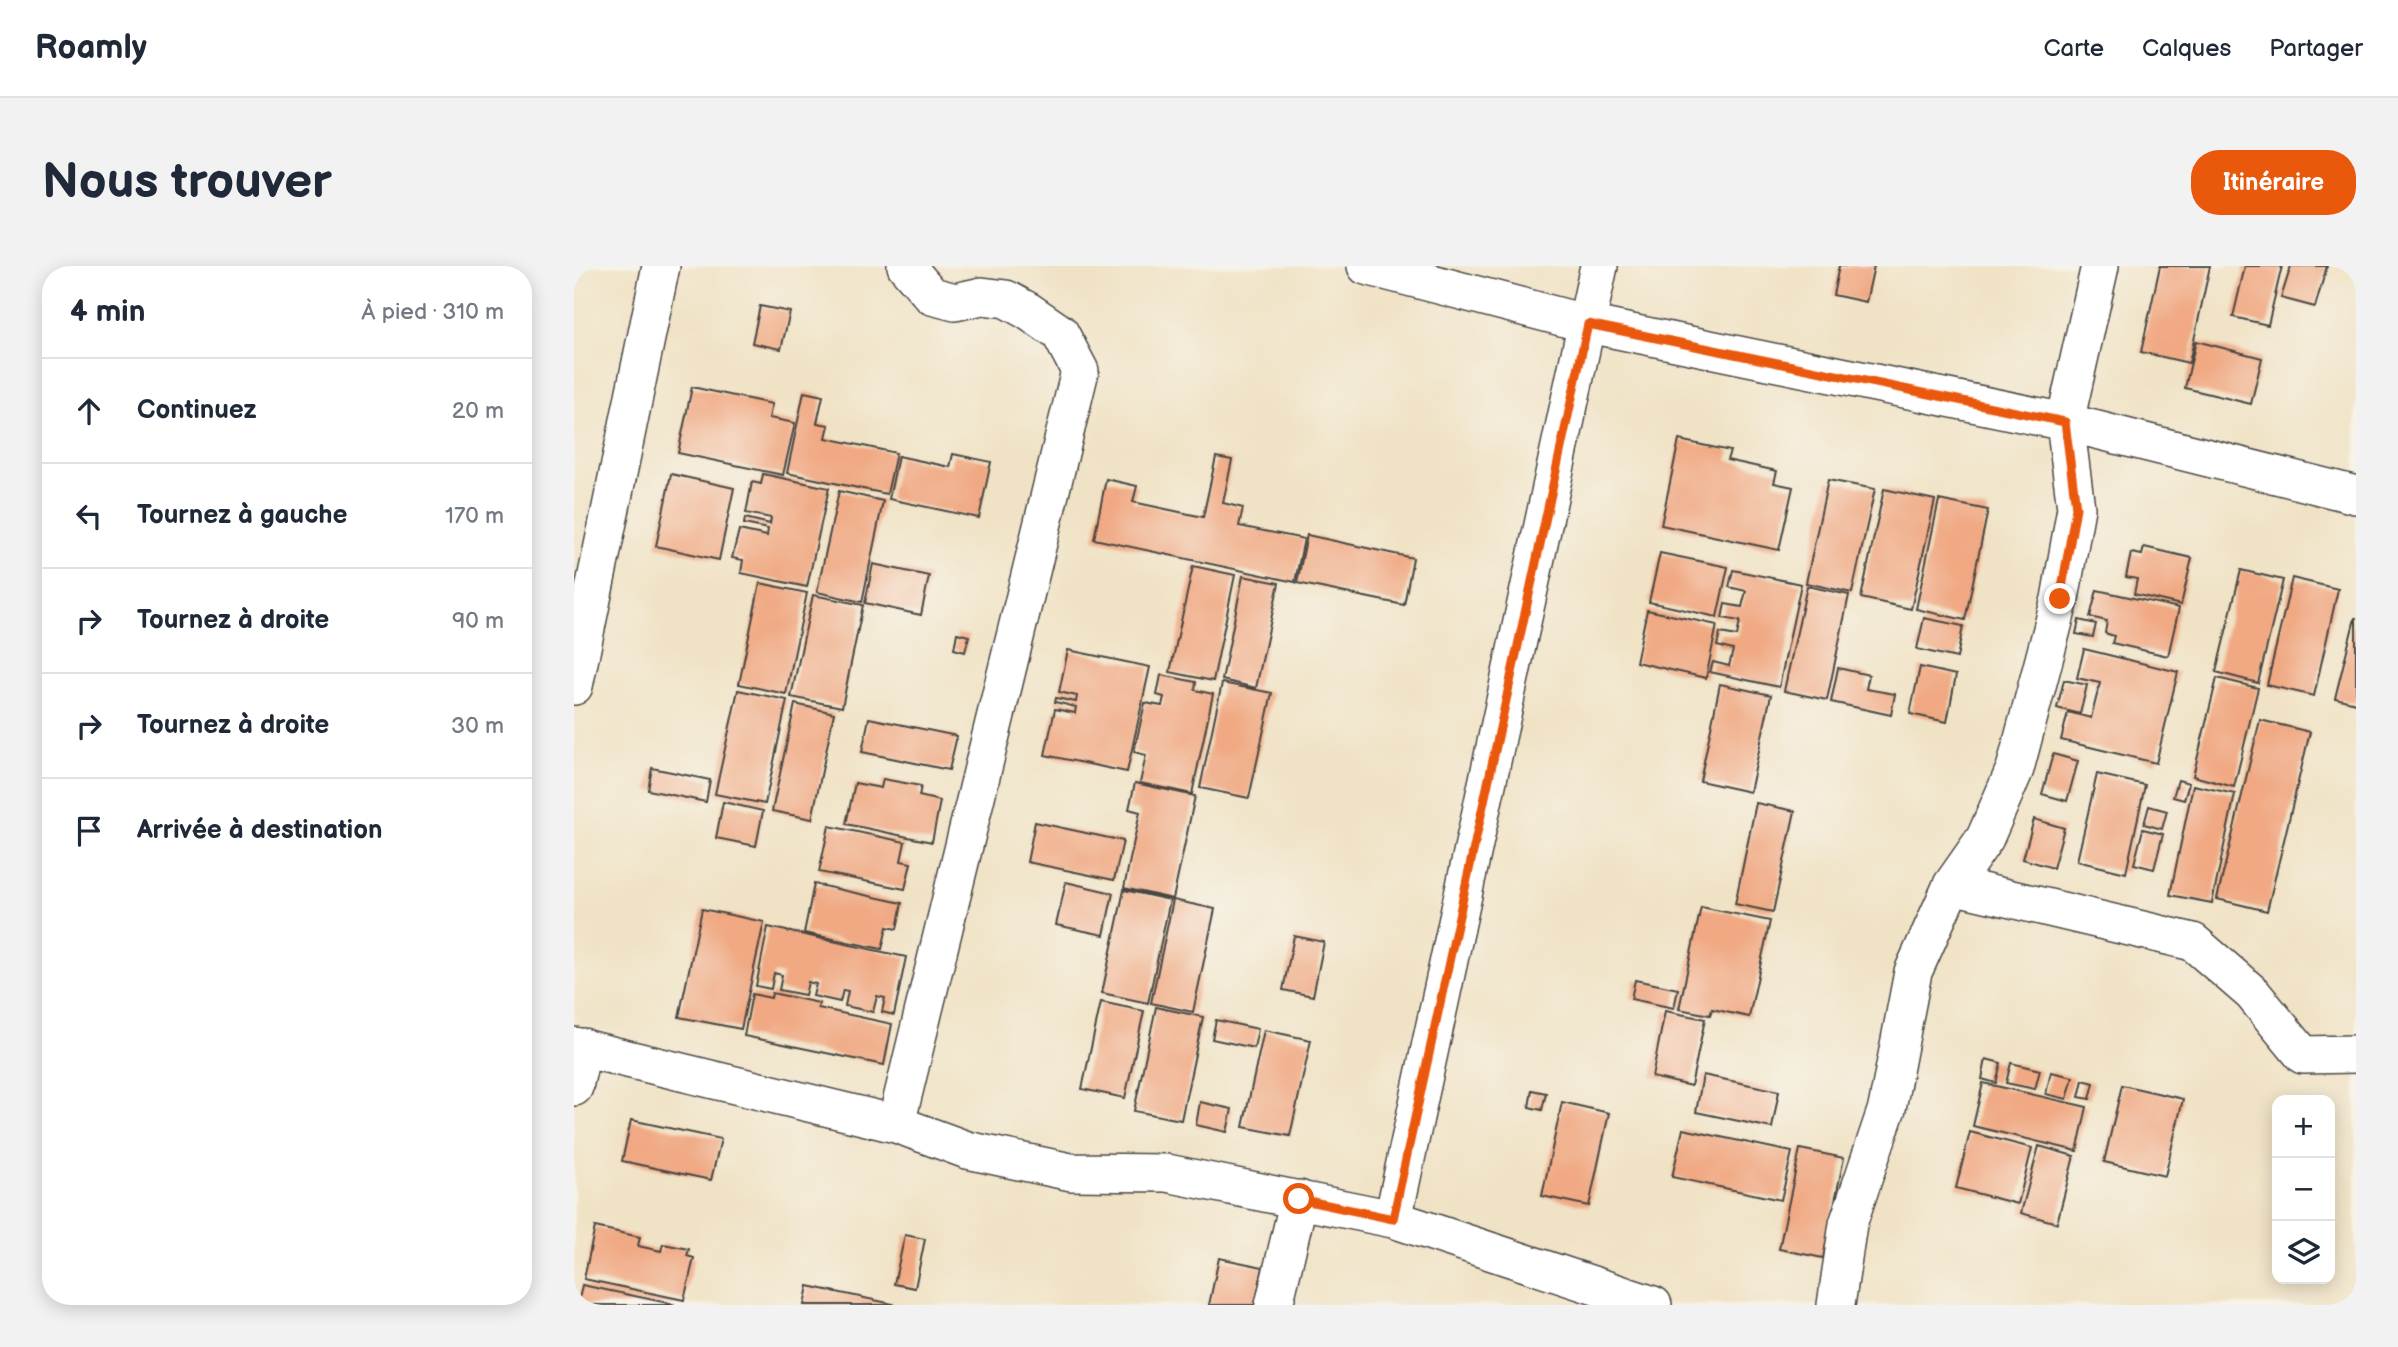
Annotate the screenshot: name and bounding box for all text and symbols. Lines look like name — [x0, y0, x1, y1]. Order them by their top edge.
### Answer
text: Roamly — [35, 28, 147, 68]
text: Carte — [2044, 34, 2104, 63]
text: Calques — [2142, 34, 2231, 63]
text: Partager — [2269, 34, 2363, 63]
button: Itinéraire — [2191, 150, 2356, 215]
text: Nous trouver — [42, 153, 332, 212]
text: 4 min — [70, 294, 145, 330]
text: À pied · 310 m — [361, 298, 504, 326]
icon: ahead — [70, 392, 108, 430]
text: Continuez — [137, 395, 257, 426]
text: 20 m — [452, 397, 504, 425]
icon: left — [70, 497, 108, 535]
text: Tournez à gauche — [137, 500, 348, 531]
text: 170 m — [445, 502, 504, 530]
route end — [2044, 583, 2075, 614]
icon: right — [70, 602, 108, 640]
text: Tournez à droite — [137, 605, 329, 636]
text: 90 m — [452, 607, 504, 635]
icon: right — [70, 707, 108, 745]
text: Tournez à droite — [137, 710, 329, 741]
text: 30 m — [451, 712, 504, 740]
icon: arrive — [70, 812, 108, 850]
text: Arrivée à destination — [137, 815, 383, 846]
map controls — [2272, 1095, 2335, 1284]
button: + — [2272, 1095, 2335, 1158]
button: − — [2272, 1158, 2335, 1221]
route start — [1283, 1183, 1314, 1214]
button: layers — [2272, 1221, 2335, 1284]

